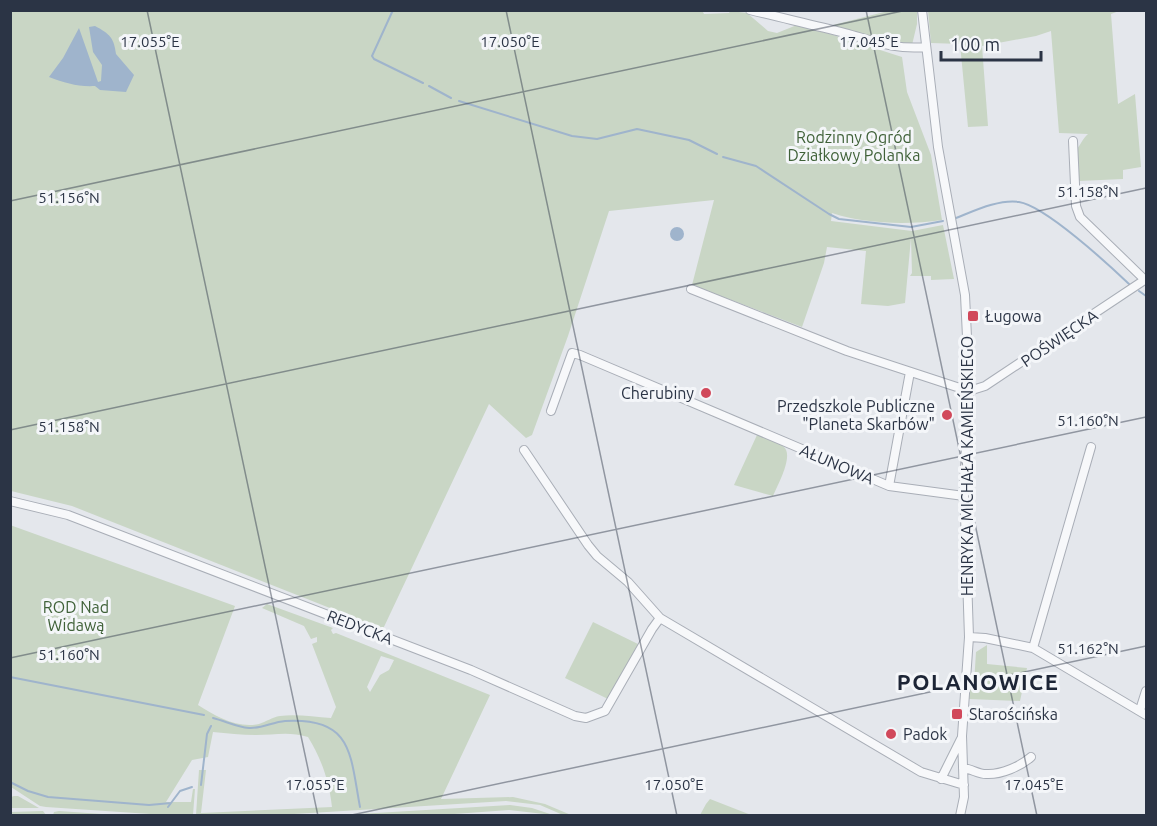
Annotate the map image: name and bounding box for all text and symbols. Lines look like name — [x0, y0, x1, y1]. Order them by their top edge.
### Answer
scale bar — [941, 24, 1042, 62]
text: 17.055°E — [120, 33, 180, 50]
text: 17.050°E — [480, 33, 540, 50]
text: 17.045°E — [839, 33, 899, 50]
text: 100 m — [950, 34, 1000, 54]
park label: Rodzinny Ogród Działkowy Polanka — [788, 128, 920, 164]
text: 51.158°N — [1057, 183, 1119, 200]
text: 51.156°N — [38, 189, 100, 206]
street label: POŚWIĘCKA — [1017, 305, 1101, 370]
place label: Ługowa — [985, 307, 1042, 325]
marker: Ługowa — [966, 309, 980, 323]
street label: HENRYKA MICHAŁA KAMIEŃSKIEGO — [956, 336, 976, 596]
place label: Cherubiny — [621, 384, 694, 402]
marker: Cherubiny — [699, 386, 713, 400]
place label: Przedszkole Publiczne "Planeta Skarbów" — [777, 397, 935, 433]
marker: Przedszkole Publiczne "Planeta Skarbów" — [940, 408, 954, 422]
text: 51.160°N — [1057, 412, 1119, 429]
text: 51.158°N — [38, 418, 100, 435]
street label: AŁUNOWA — [797, 440, 877, 488]
park label: ROD Nad Widawą — [43, 598, 109, 634]
street label: REDYCKA — [325, 606, 396, 648]
text: 51.162°N — [1057, 640, 1119, 657]
text: 51.160°N — [38, 646, 100, 663]
district label: POLANOWICE — [897, 669, 1059, 694]
place label: Starościńska — [969, 705, 1058, 723]
marker: Starościńska — [950, 707, 964, 721]
place label: Padok — [903, 725, 947, 743]
marker: Padok — [884, 727, 898, 741]
text: 17.055°E — [285, 776, 345, 793]
text: 17.050°E — [644, 776, 704, 793]
text: 17.045°E — [1004, 776, 1064, 793]

